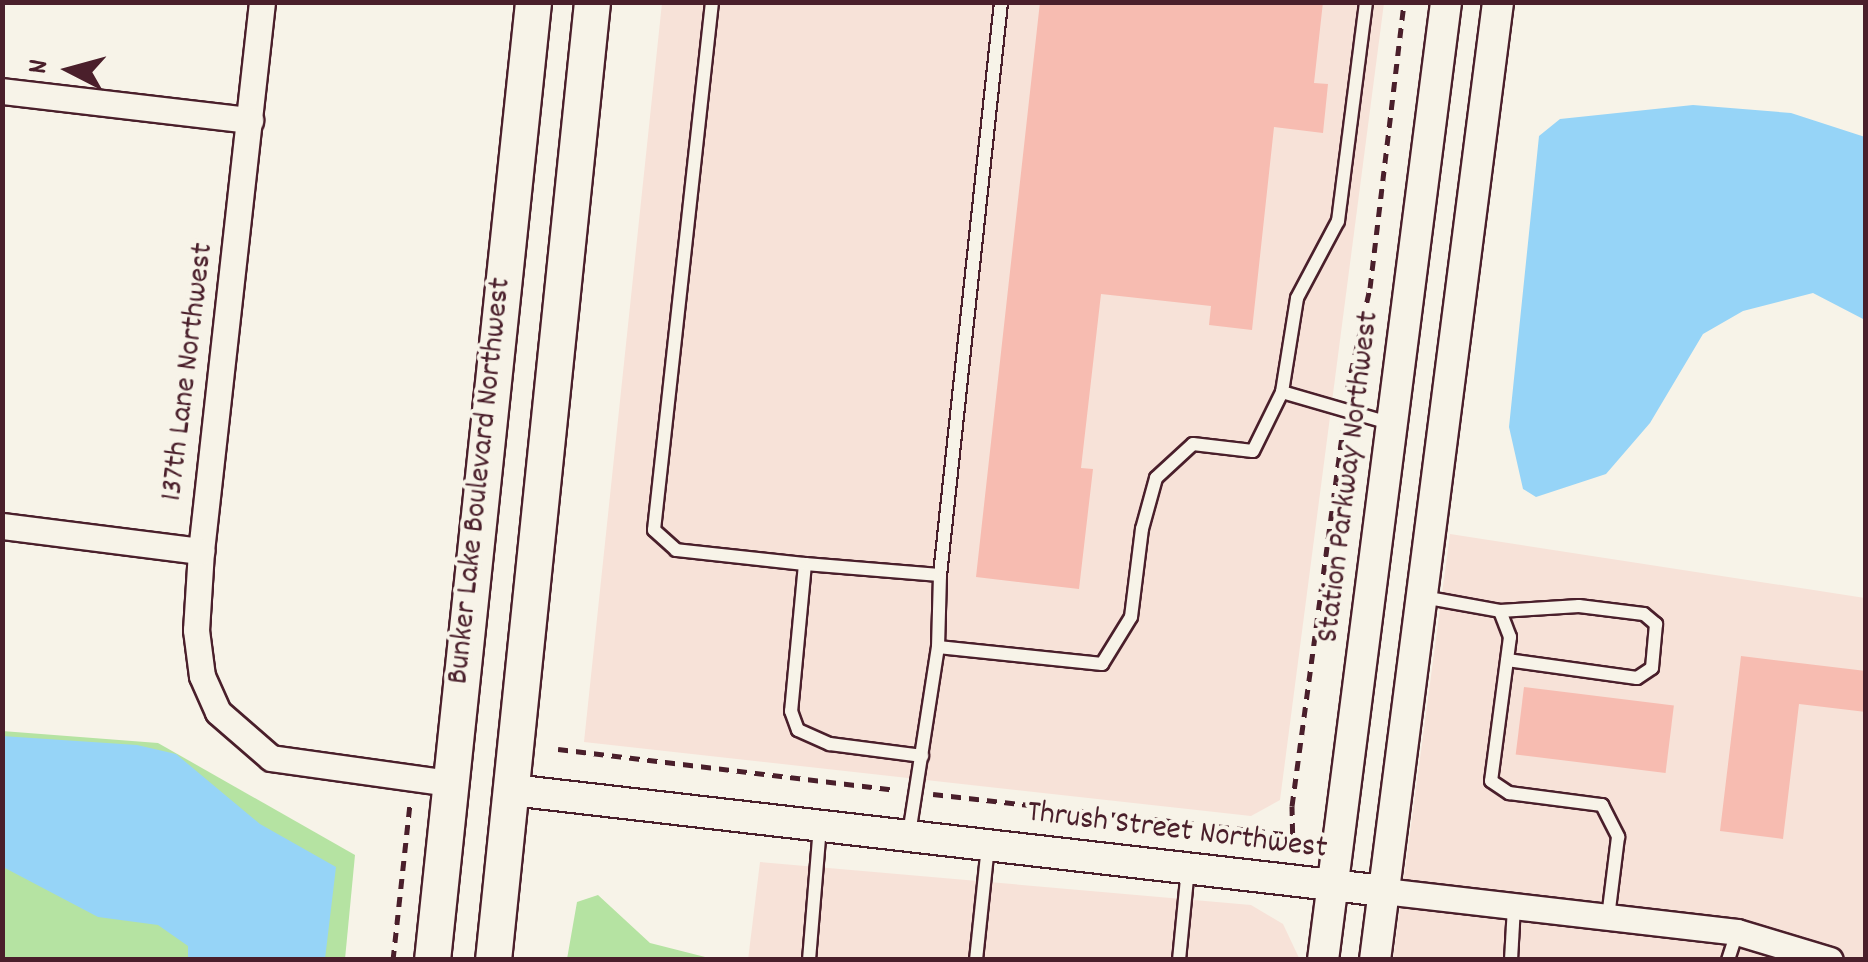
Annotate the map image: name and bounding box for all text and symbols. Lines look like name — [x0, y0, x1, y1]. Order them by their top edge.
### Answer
north arrow — [20, 20, 120, 120]
text: N — [20, 58, 61, 76]
street label: 137th Lane Northwest — [154, 241, 224, 503]
street label: Bunker Lake Boulevard Northwest — [441, 276, 521, 686]
street label: Station Parkway Northwest — [1311, 309, 1389, 645]
street label: Thrush Street Northwest — [1025, 795, 1329, 869]

